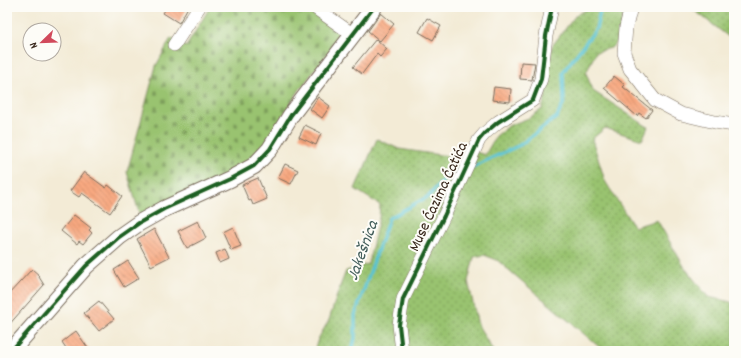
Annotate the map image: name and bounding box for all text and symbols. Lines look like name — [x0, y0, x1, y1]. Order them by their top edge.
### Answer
north arrow — [22, 22, 62, 62]
text: N — [26, 39, 43, 51]
street label: Muse Ćazima Ćatića — [404, 138, 475, 256]
water label: Jakešnica — [342, 217, 386, 284]

